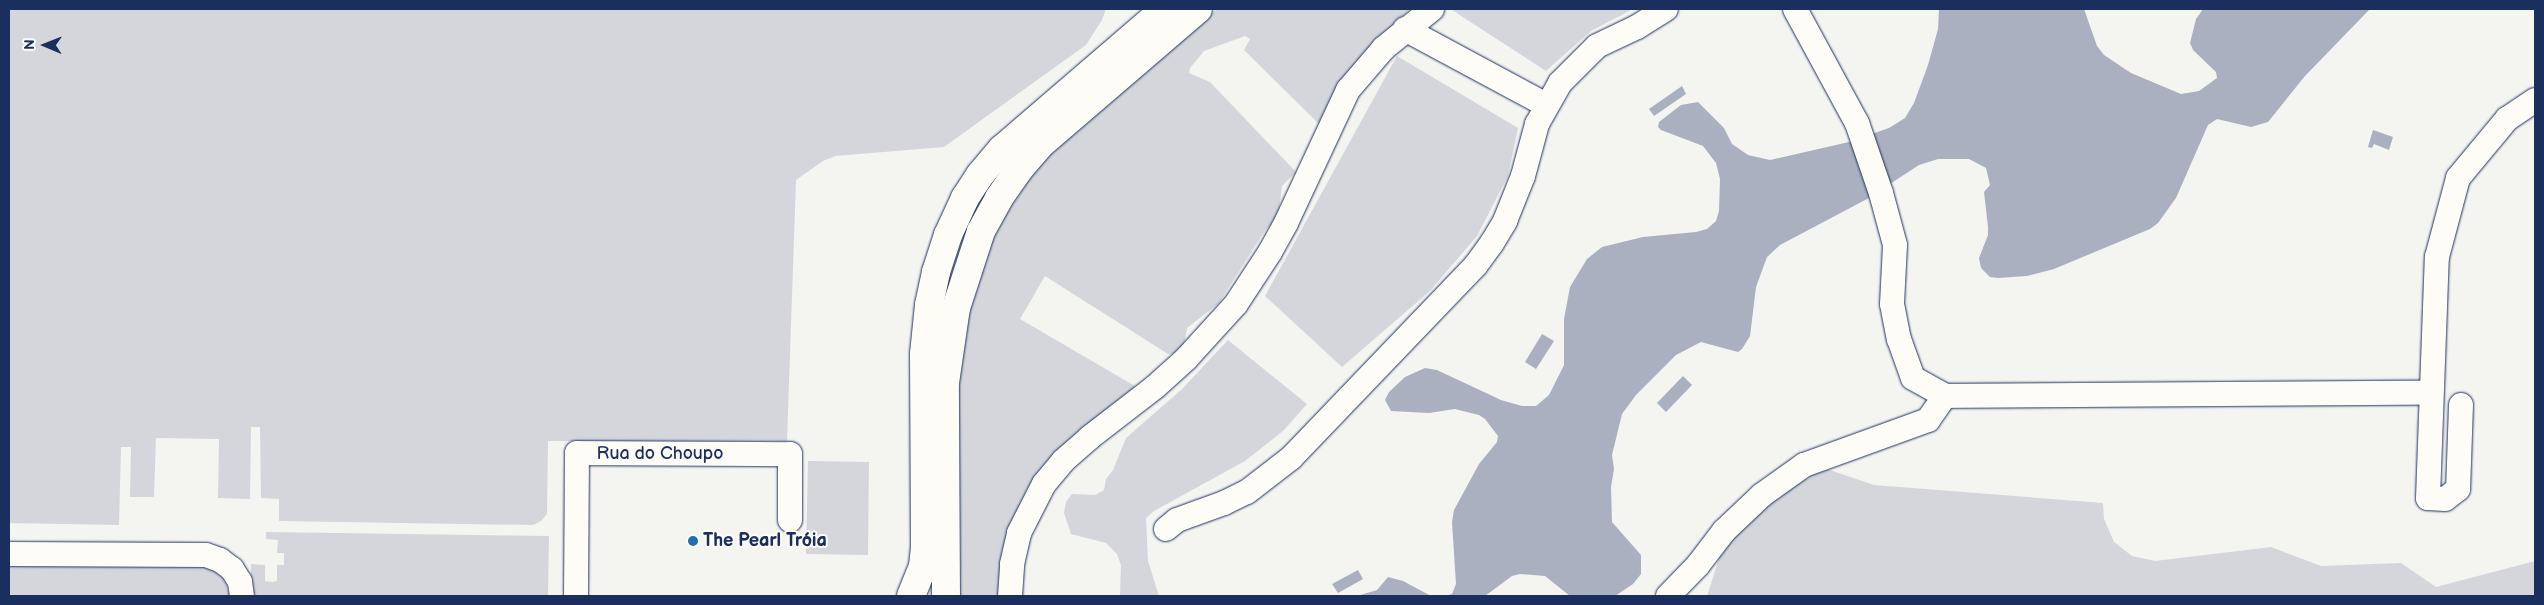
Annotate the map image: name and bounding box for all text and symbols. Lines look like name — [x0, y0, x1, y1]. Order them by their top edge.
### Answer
north arrow — [20, 20, 70, 70]
text: N — [21, 39, 38, 50]
street label: Rua do Choupo — [597, 443, 723, 465]
place label: The Pearl Tróia — [703, 530, 827, 552]
marker: The Pearl Tróia — [687, 535, 699, 547]

